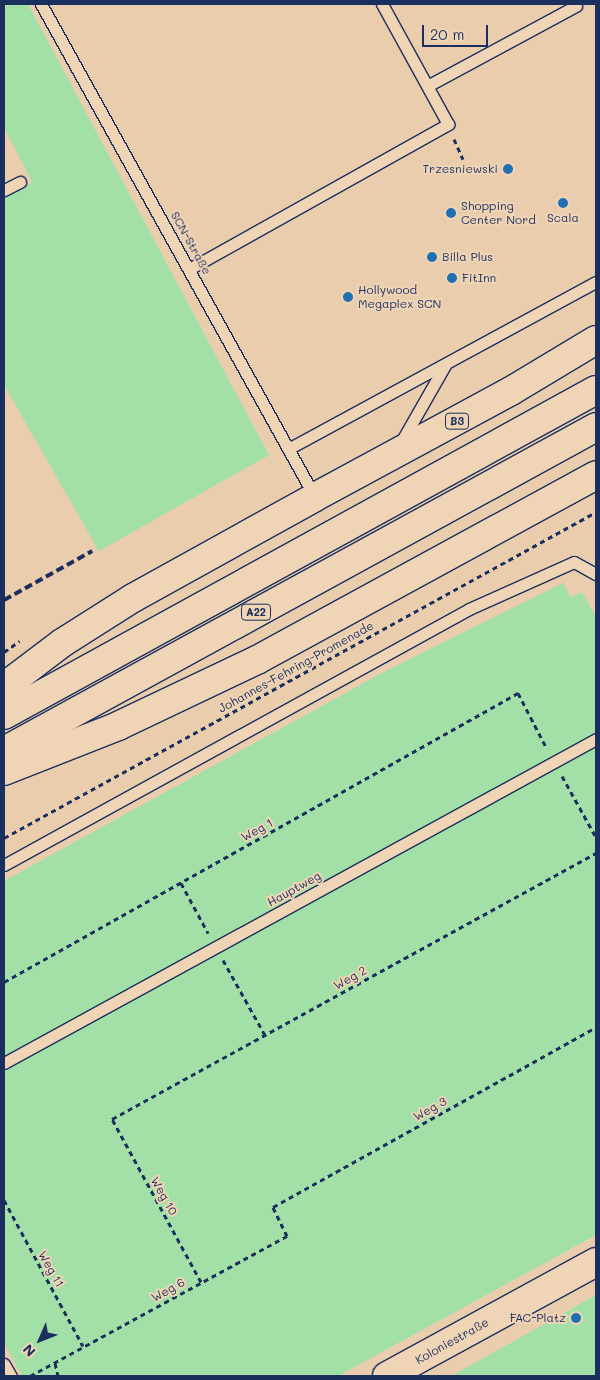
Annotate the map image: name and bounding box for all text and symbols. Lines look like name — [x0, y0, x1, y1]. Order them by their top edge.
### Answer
scale bar — [425, 15, 491, 47]
text: 20 m — [430, 24, 464, 44]
place label: Trzesniewski — [422, 162, 498, 176]
marker: Trzesniewski — [502, 163, 514, 175]
marker: Scala — [557, 197, 569, 209]
place label: Shopping Center Nord — [461, 199, 536, 227]
marker: Shopping Center Nord — [445, 207, 457, 219]
street label: SCN-Straße — [168, 209, 214, 277]
place label: Scala — [547, 211, 579, 225]
place label: Billa Plus — [442, 250, 493, 264]
marker: Billa Plus — [426, 251, 438, 263]
place label: FitInn — [462, 271, 496, 285]
marker: FitInn — [446, 272, 458, 284]
place label: Hollywood Megaplex SCN — [358, 283, 441, 311]
marker: Hollywood Megaplex SCN — [342, 291, 354, 303]
road number: B3 — [444, 412, 470, 430]
road number: A22 — [241, 604, 271, 620]
street label: Johannes-Fehring-Promenade — [216, 618, 376, 716]
street label: Weg 1 — [239, 815, 275, 845]
street label: Hauptweg — [265, 868, 323, 910]
street label: Weg 2 — [331, 963, 369, 993]
street label: Weg 3 — [411, 1094, 449, 1124]
street label: Weg 10 — [148, 1174, 180, 1218]
street label: Weg 11 — [35, 1248, 67, 1290]
street label: Weg 6 — [149, 1275, 187, 1305]
place label: FAC-Platz — [510, 1311, 566, 1325]
marker: FAC-Platz — [570, 1312, 582, 1324]
north arrow — [15, 1315, 65, 1365]
street label: Koloniestraße — [413, 1315, 491, 1367]
text: N — [18, 1340, 39, 1361]

